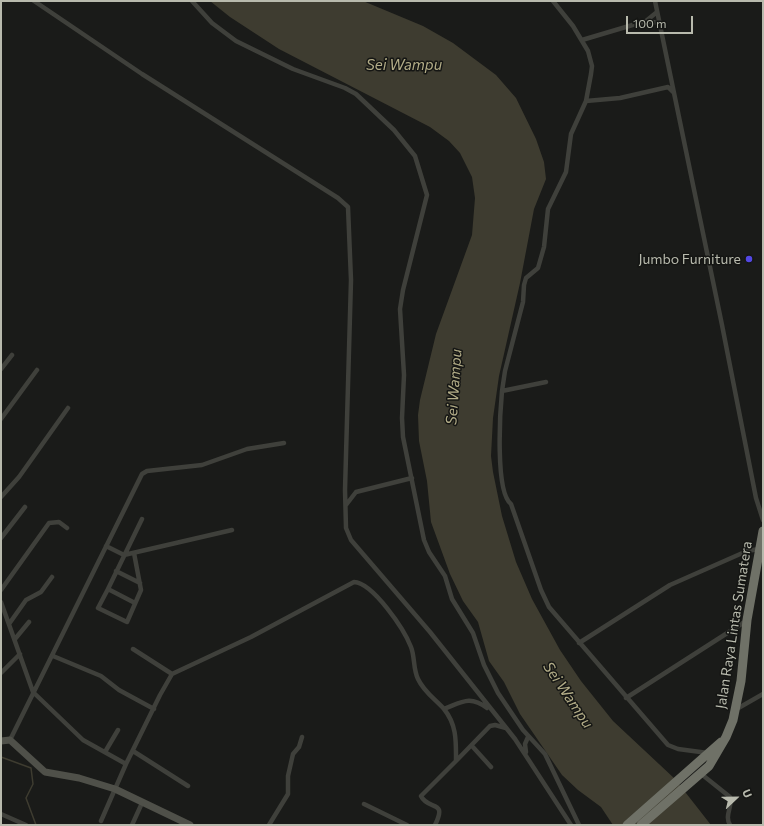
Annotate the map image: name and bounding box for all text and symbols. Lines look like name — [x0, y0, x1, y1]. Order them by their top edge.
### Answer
scale bar — [628, 8, 695, 34]
text: 100 m — [633, 16, 667, 30]
water label: Sei Wampu — [366, 56, 442, 74]
place label: Jumbo Furniture — [638, 251, 741, 267]
marker: Jumbo Furniture — [744, 254, 754, 264]
water label: Sei Wampu — [442, 348, 466, 426]
street label: Jalan Raya Lintas Sumatera — [712, 540, 756, 710]
water label: Sei Wampu — [539, 658, 597, 732]
north arrow — [716, 778, 756, 818]
text: U — [740, 787, 755, 799]

